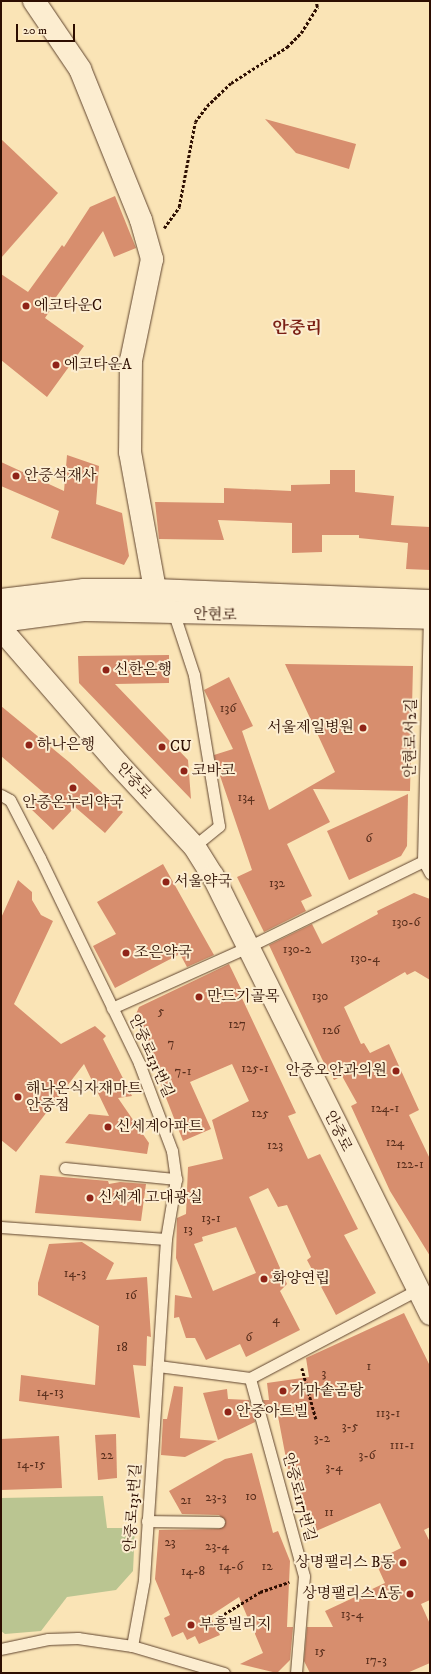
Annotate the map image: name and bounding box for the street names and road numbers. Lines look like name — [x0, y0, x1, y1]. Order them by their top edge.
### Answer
street label: 안현로 — [193, 606, 237, 624]
street label: 안현로서2길 — [401, 698, 421, 778]
street label: 안중로 — [113, 759, 155, 803]
street label: 안중로131번길 — [125, 1012, 177, 1100]
street label: 안중로 — [320, 1108, 356, 1154]
street label: 안중로117번길 — [278, 1451, 320, 1543]
street label: 안중로131번길 — [121, 1463, 145, 1553]

